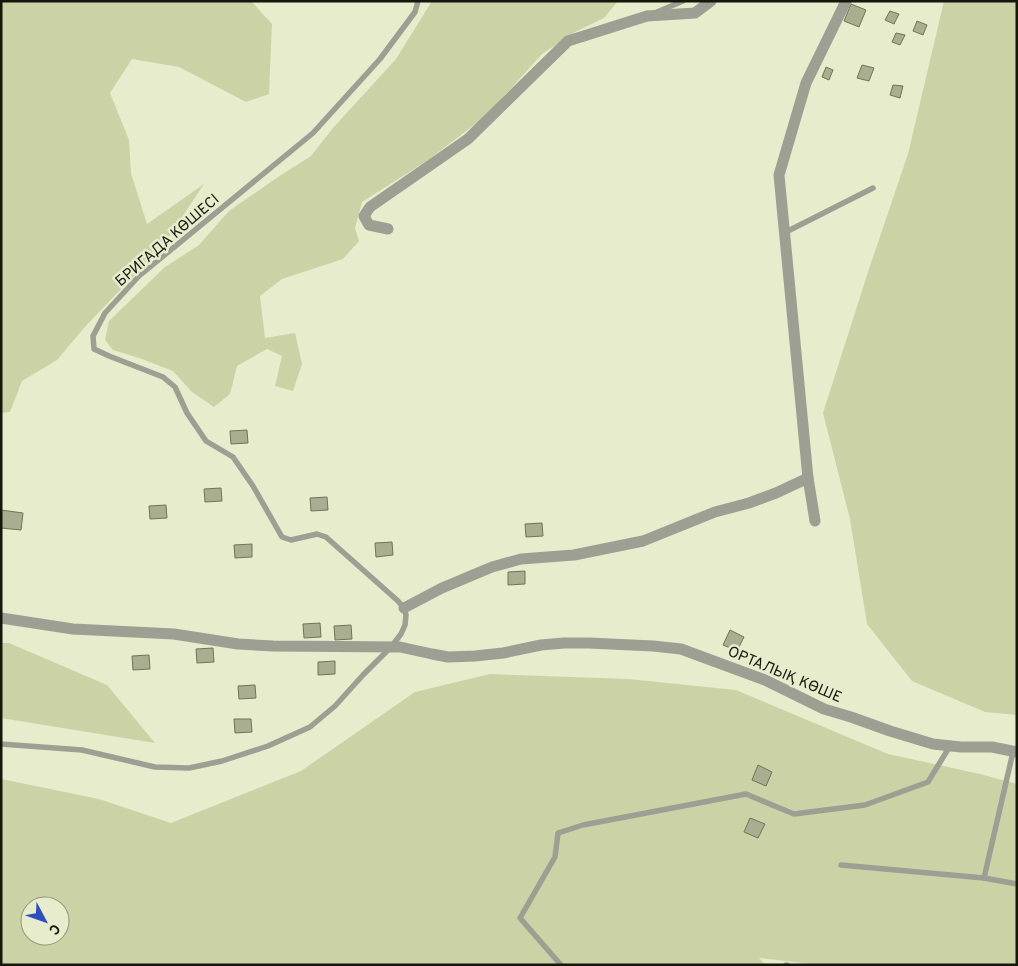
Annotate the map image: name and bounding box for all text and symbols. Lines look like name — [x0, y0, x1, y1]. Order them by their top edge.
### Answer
street label: БРИГАДА КӨШЕСІ — [112, 191, 224, 291]
street label: ОРТАЛЫҚ КӨШЕ — [724, 643, 844, 708]
north arrow — [20, 896, 70, 946]
text: С — [44, 920, 63, 938]

